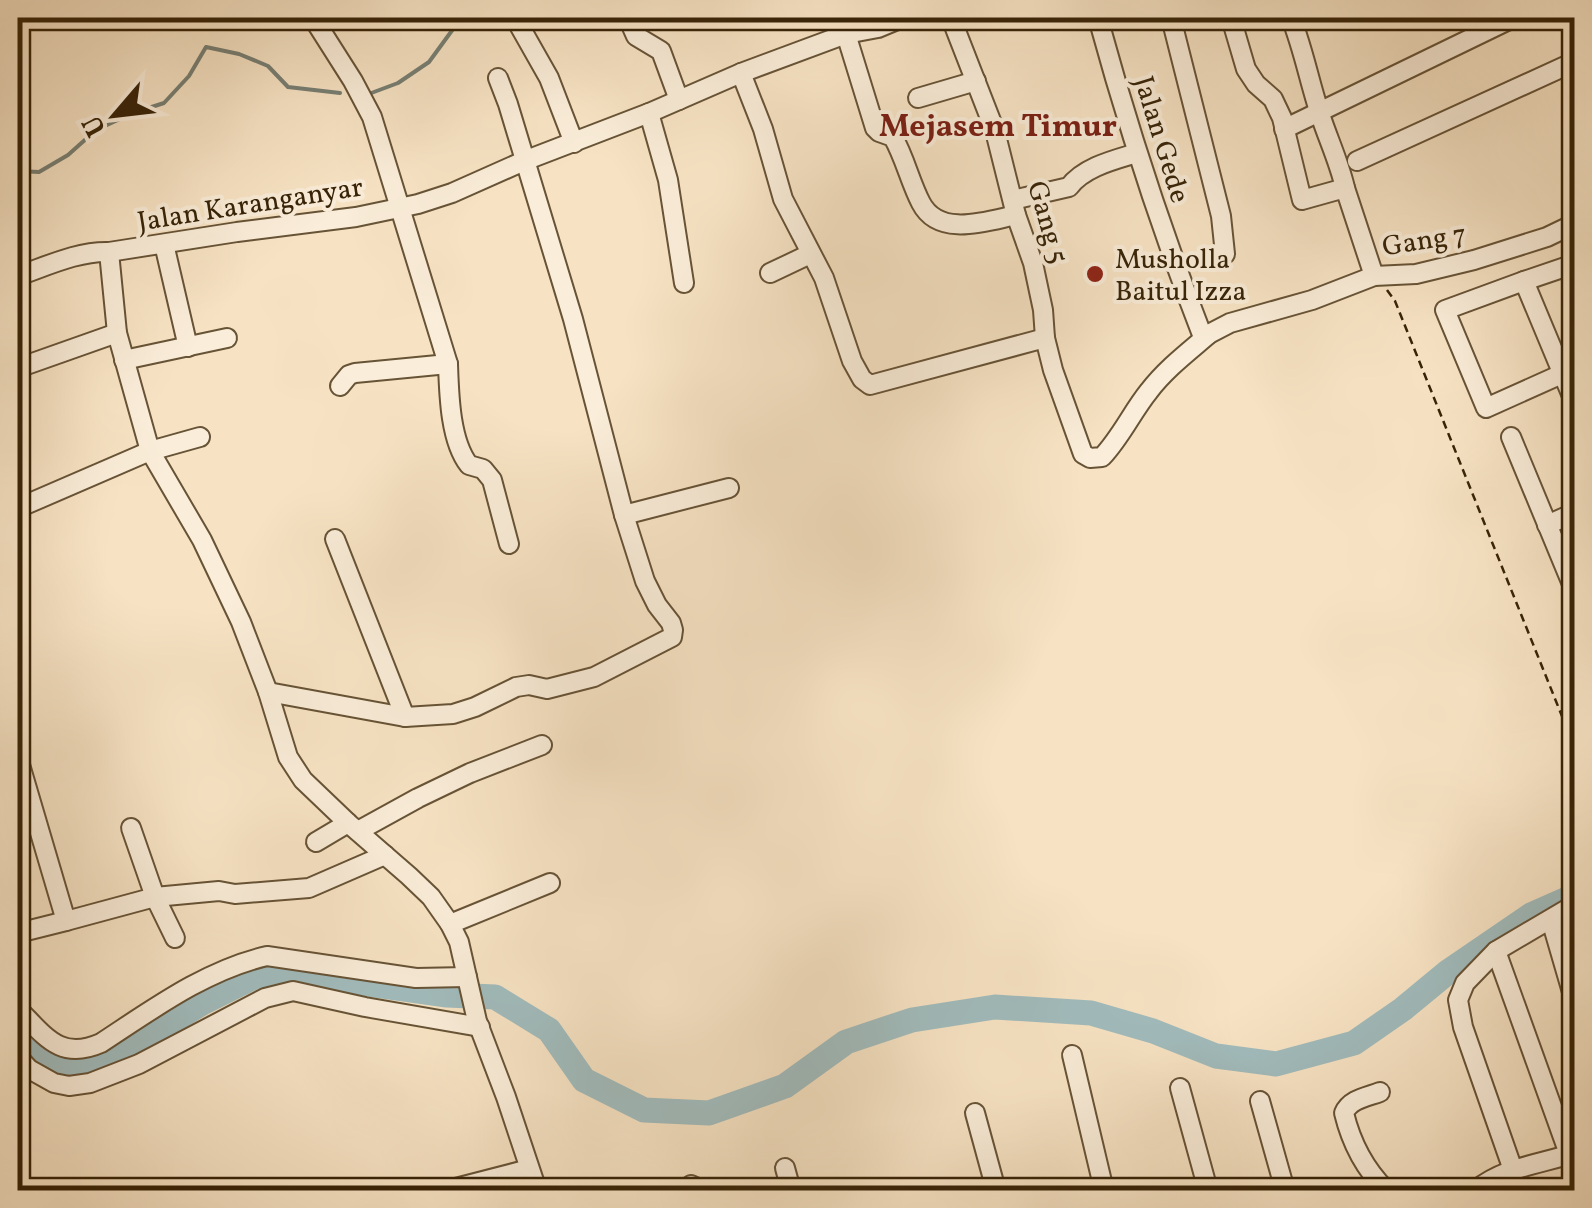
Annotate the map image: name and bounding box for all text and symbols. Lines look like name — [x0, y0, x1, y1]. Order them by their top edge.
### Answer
north arrow — [65, 65, 165, 165]
street label: Jalan Gede — [1123, 72, 1198, 208]
district label: Mejasem Timur — [879, 106, 1117, 150]
text: U — [73, 108, 117, 143]
street label: Jalan Karanganyar — [135, 168, 366, 243]
street label: Gang 5 — [1016, 177, 1077, 269]
street label: Gang 7 — [1380, 216, 1469, 267]
place label: Musholla Baitul Izza — [1115, 241, 1246, 312]
marker: Musholla Baitul Izza — [1084, 263, 1106, 285]

